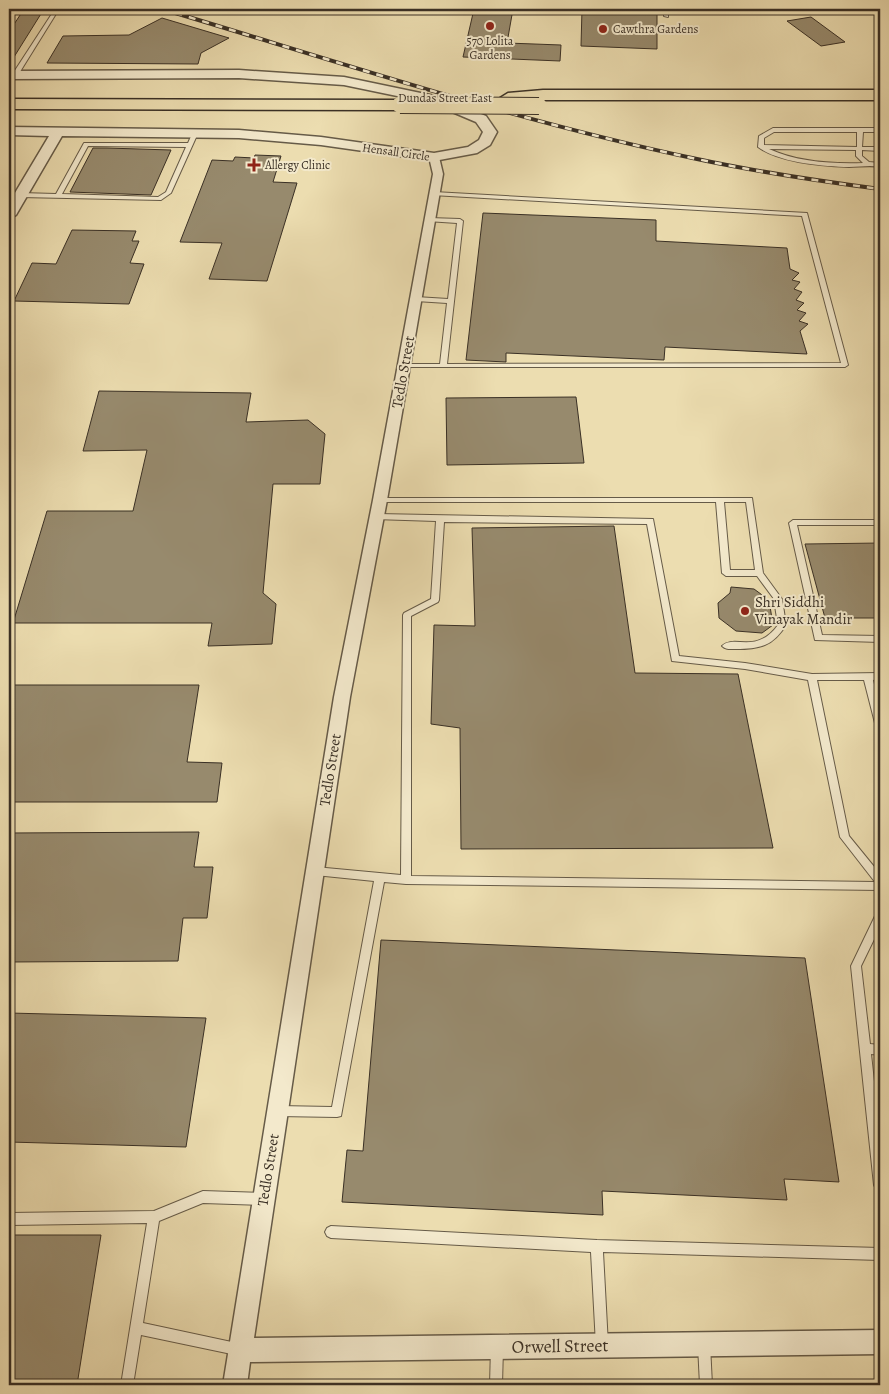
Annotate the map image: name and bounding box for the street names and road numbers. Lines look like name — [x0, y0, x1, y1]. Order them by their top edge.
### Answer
street label: Dundas Street East — [398, 90, 492, 106]
street label: Hensall Circle — [361, 139, 431, 165]
street label: Tedlo Street — [387, 334, 419, 410]
street label: Tedlo Street — [314, 732, 346, 808]
street label: Tedlo Street — [252, 1132, 284, 1208]
street label: Orwell Street — [511, 1333, 609, 1359]

